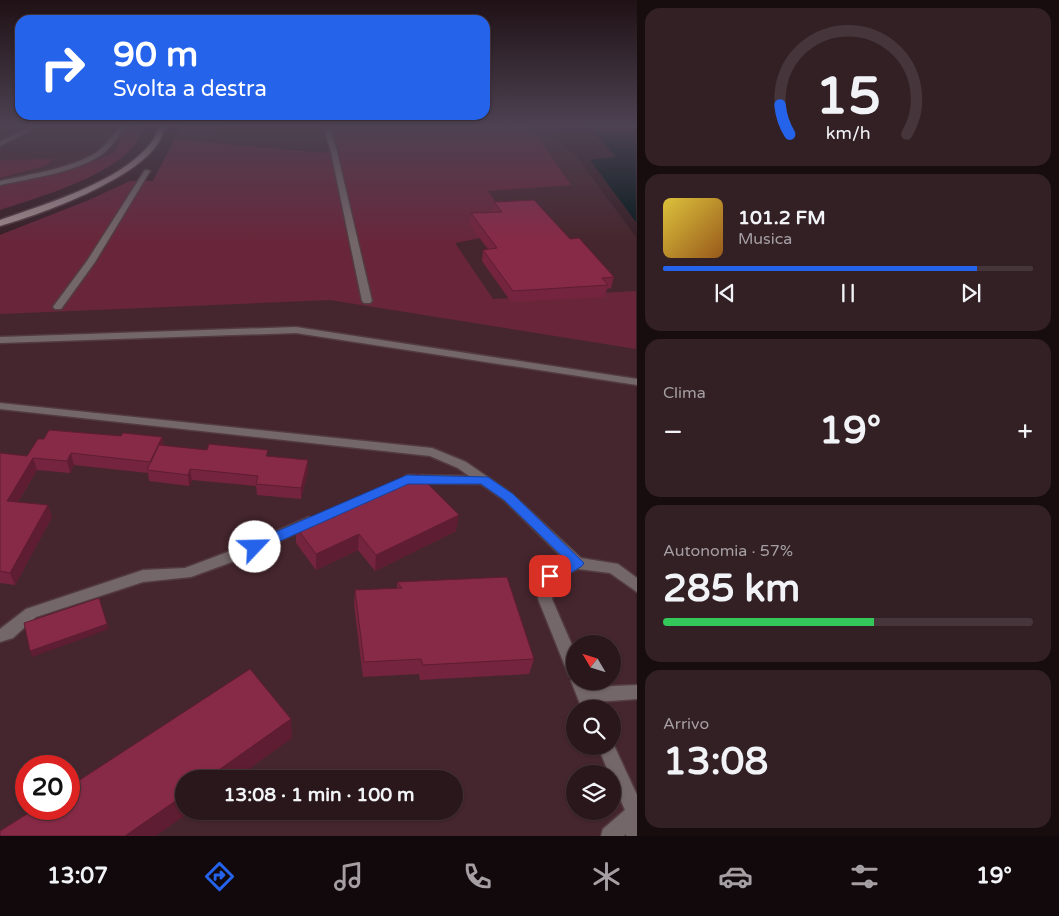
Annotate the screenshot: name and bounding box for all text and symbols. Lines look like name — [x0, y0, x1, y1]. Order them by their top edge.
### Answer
text: 90 m — [113, 34, 198, 76]
icon: right — [30, 35, 95, 100]
text: 15 — [815, 65, 881, 128]
text: Svolta a destra — [113, 76, 267, 102]
text: km/h — [826, 123, 870, 144]
text: 101.2 FM — [738, 207, 826, 229]
text: Musica — [738, 229, 792, 249]
icon: previous — [711, 279, 739, 307]
icon: pause — [834, 279, 862, 307]
icon: next — [957, 279, 985, 307]
text: Clima — [663, 383, 706, 403]
text: 19° — [819, 408, 881, 454]
text: − — [663, 415, 683, 449]
text: + — [1017, 415, 1033, 449]
position arrow — [228, 520, 280, 572]
text: Autonomia · 57% — [663, 541, 793, 561]
pin — [529, 555, 571, 597]
icon: arrive — [536, 562, 564, 590]
text: 285 km — [663, 566, 800, 612]
north arrow — [566, 635, 621, 690]
map controls — [566, 635, 621, 820]
button: search — [566, 700, 621, 755]
text: Arrivo — [663, 714, 709, 734]
text: 13:08 — [663, 739, 768, 785]
speed limit sign: 20 — [15, 755, 80, 820]
button: layers — [566, 765, 621, 820]
text: 13:08 · 1 min · 100 m — [223, 784, 415, 806]
icon: directions — [202, 859, 237, 894]
icon: music — [331, 859, 366, 894]
icon: phone — [460, 859, 495, 894]
icon: climate — [589, 859, 624, 894]
icon: car — [718, 859, 753, 894]
icon: filters — [847, 859, 882, 894]
text: 13:07 — [47, 863, 108, 889]
text: 19° — [976, 863, 1012, 889]

